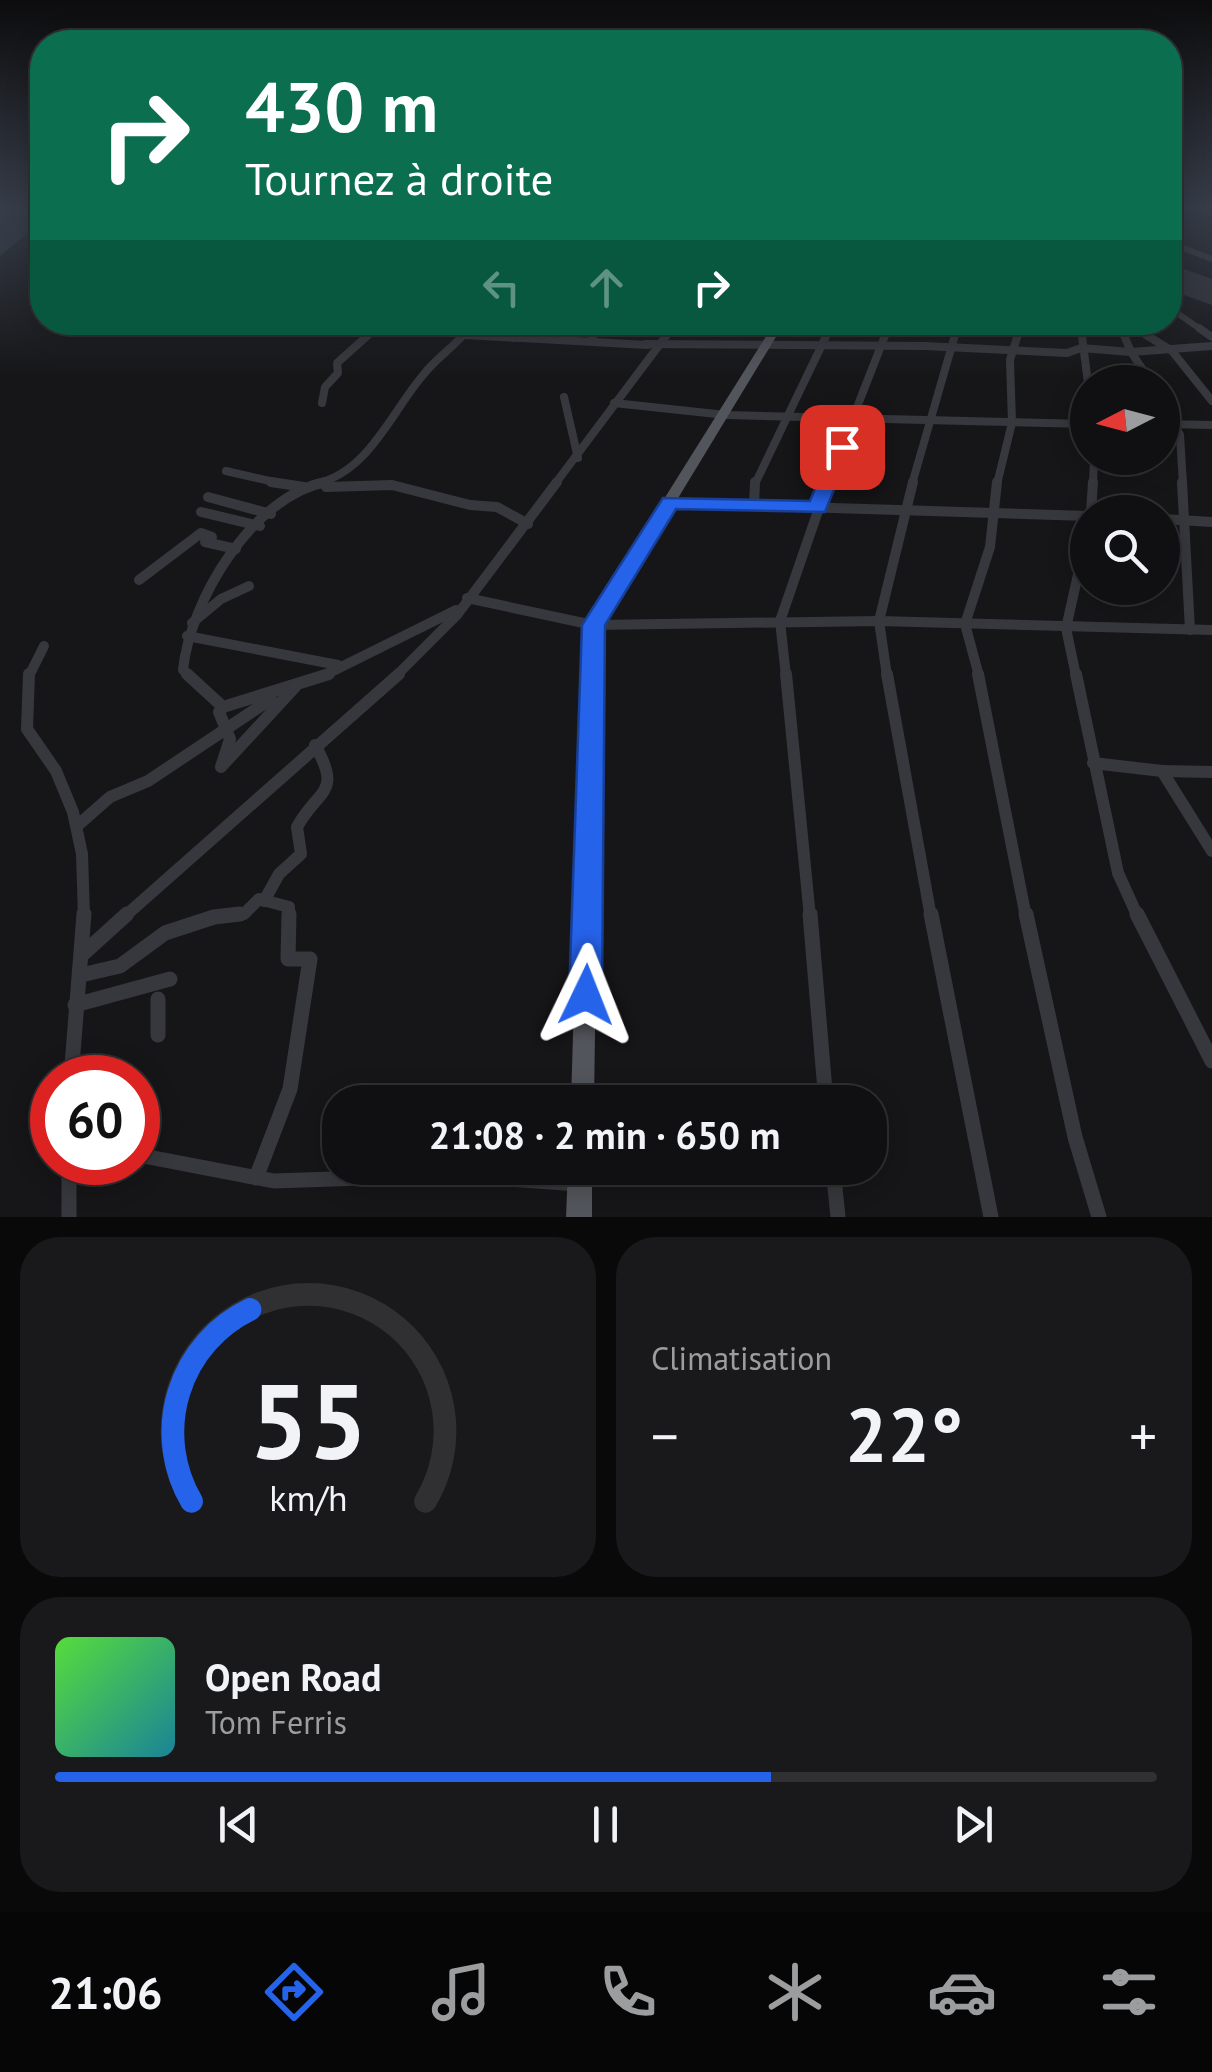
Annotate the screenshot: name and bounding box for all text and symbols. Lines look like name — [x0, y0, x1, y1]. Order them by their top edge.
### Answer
text: 430 m — [245, 61, 438, 151]
icon: right — [80, 70, 210, 200]
text: Tournez à droite — [245, 149, 553, 207]
icon: left — [474, 260, 529, 315]
icon: ahead — [579, 260, 634, 315]
icon: right — [684, 260, 739, 315]
north arrow — [1070, 365, 1180, 475]
map controls — [1070, 365, 1180, 605]
pin — [800, 405, 885, 490]
icon: arrive — [815, 420, 870, 475]
button: search — [1070, 495, 1180, 605]
position arrow — [534, 943, 638, 1047]
speed limit sign: 60 — [30, 1055, 160, 1185]
text: 21:08 · 2 min · 650 m — [429, 1110, 780, 1159]
text: Climatisation — [651, 1337, 832, 1379]
text: 55 — [249, 1353, 367, 1488]
text: 22° — [845, 1386, 963, 1483]
text: − — [651, 1400, 679, 1471]
text: + — [1129, 1400, 1157, 1471]
text: km/h — [269, 1475, 347, 1521]
text: Open Road — [205, 1652, 381, 1701]
text: Tom Ferris — [205, 1701, 347, 1743]
icon: previous — [211, 1797, 266, 1852]
icon: pause — [578, 1797, 633, 1852]
icon: next — [946, 1797, 1001, 1852]
icon: directions — [259, 1957, 329, 2027]
icon: music — [426, 1957, 496, 2027]
icon: phone — [593, 1957, 663, 2027]
icon: climate — [760, 1957, 830, 2027]
icon: car — [927, 1957, 997, 2027]
icon: filters — [1094, 1957, 1164, 2027]
text: 21:06 — [48, 1963, 163, 2021]

